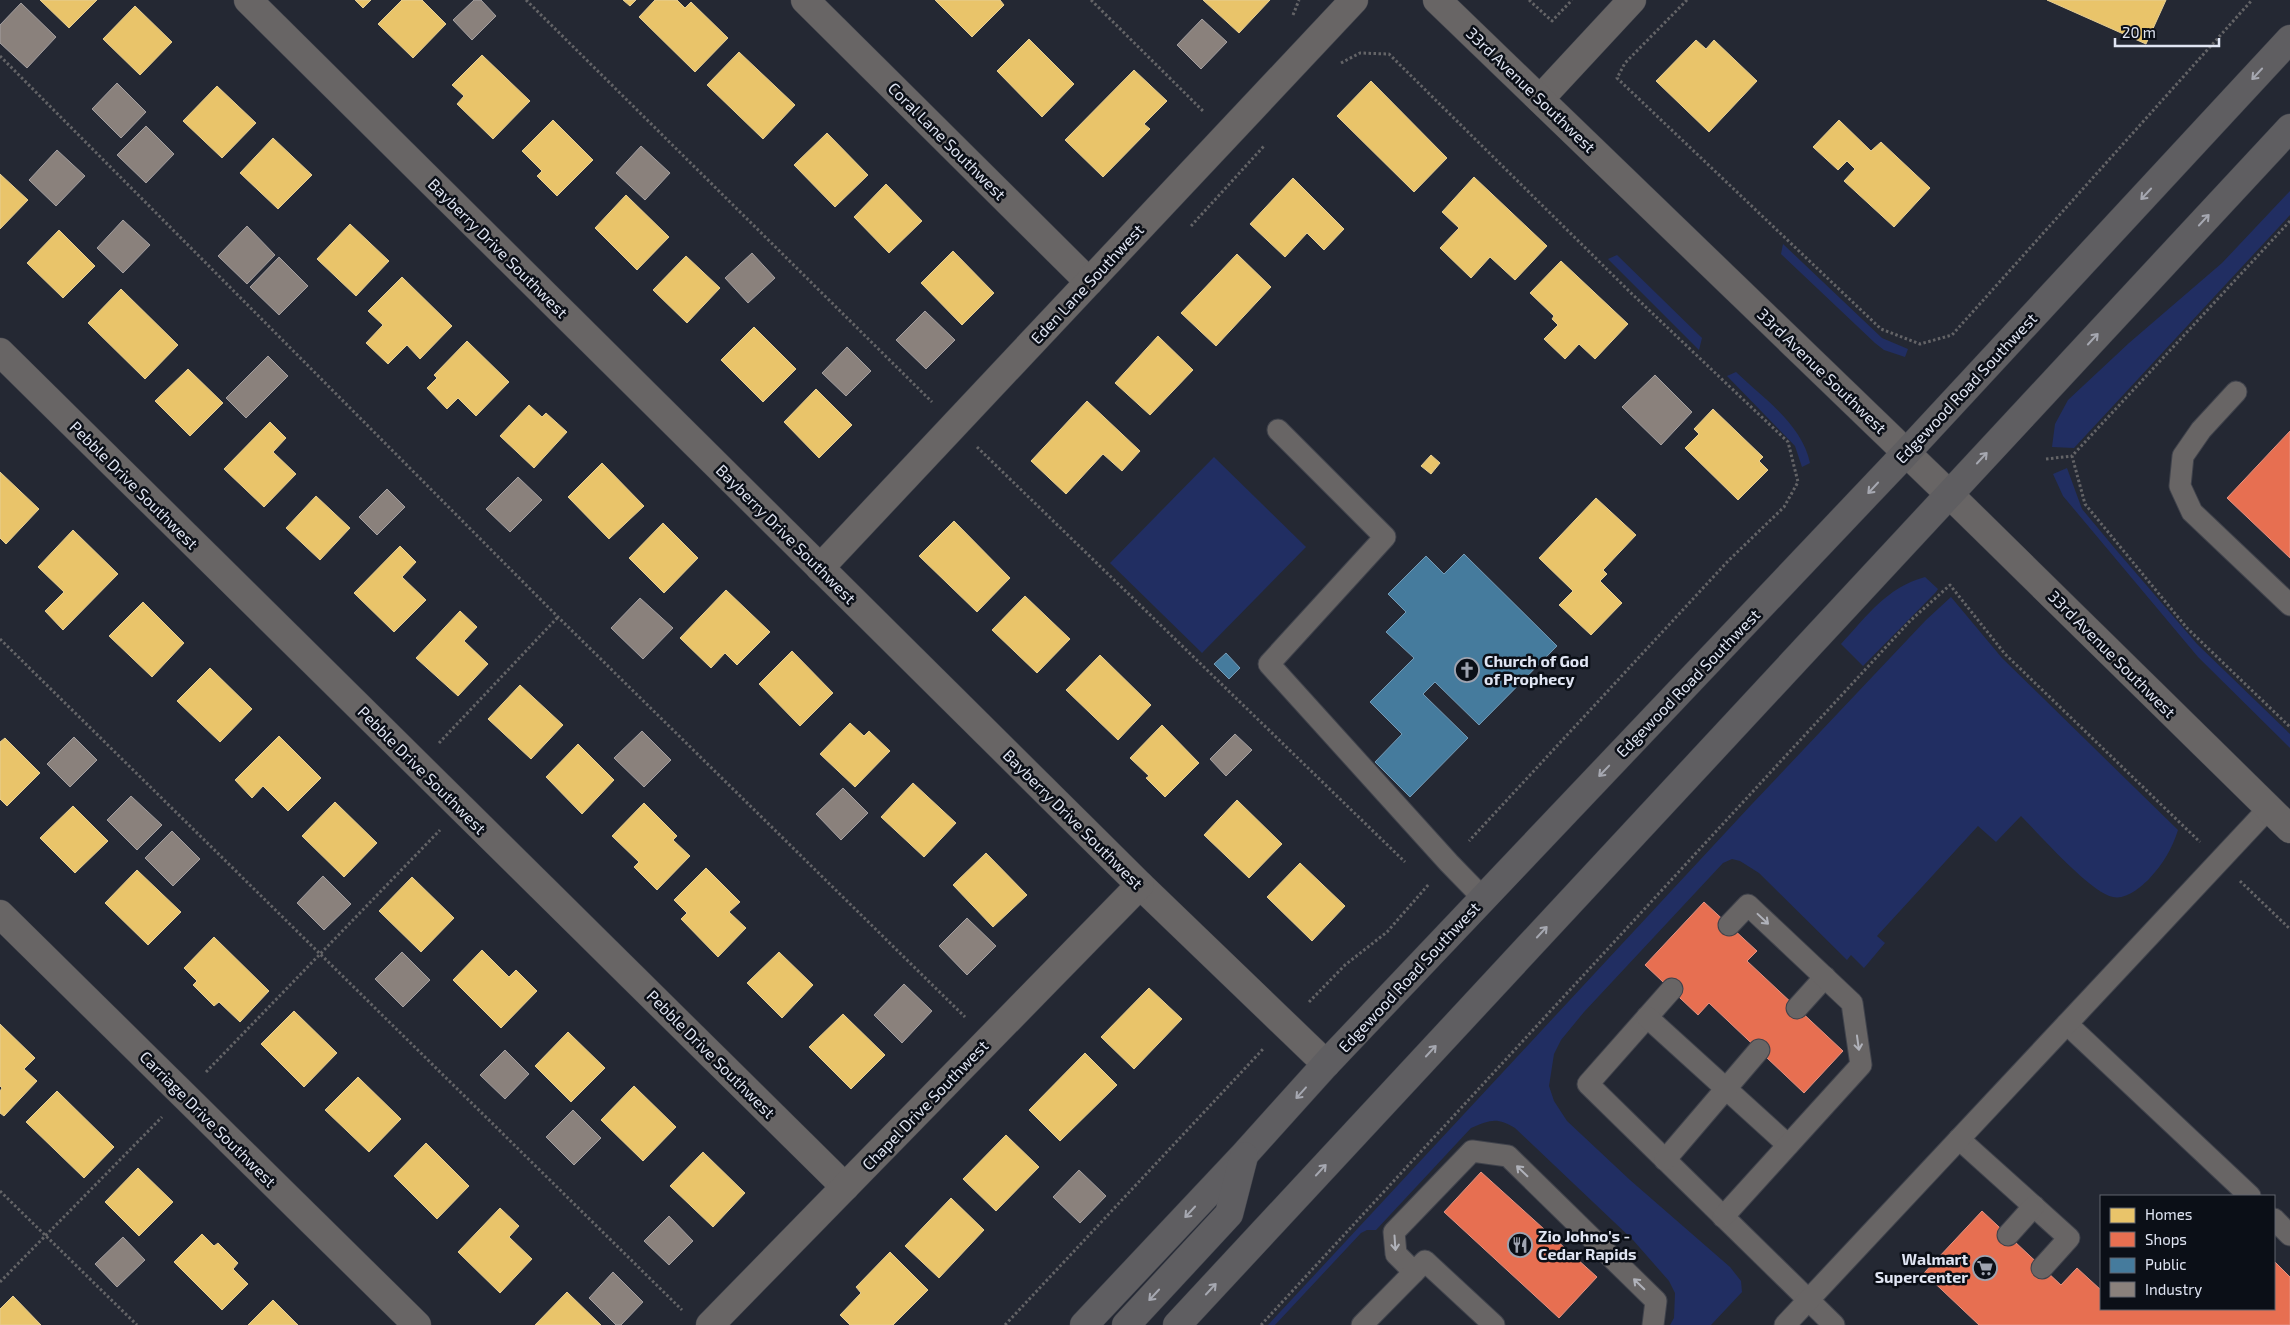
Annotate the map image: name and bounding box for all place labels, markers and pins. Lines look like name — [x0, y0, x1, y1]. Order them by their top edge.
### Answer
place label: Church of God of Prophecy — [1484, 651, 1589, 689]
church icon: Church of God of Prophecy — [1454, 657, 1480, 683]
place label: Zio Johno's - Cedar Rapids — [1538, 1226, 1637, 1263]
restaurant icon: Zio Johno's - Cedar Rapids — [1507, 1232, 1533, 1258]
place label: Walmart Supercenter — [1875, 1249, 1968, 1286]
supermarket icon: Walmart Supercenter — [1972, 1255, 1998, 1281]

